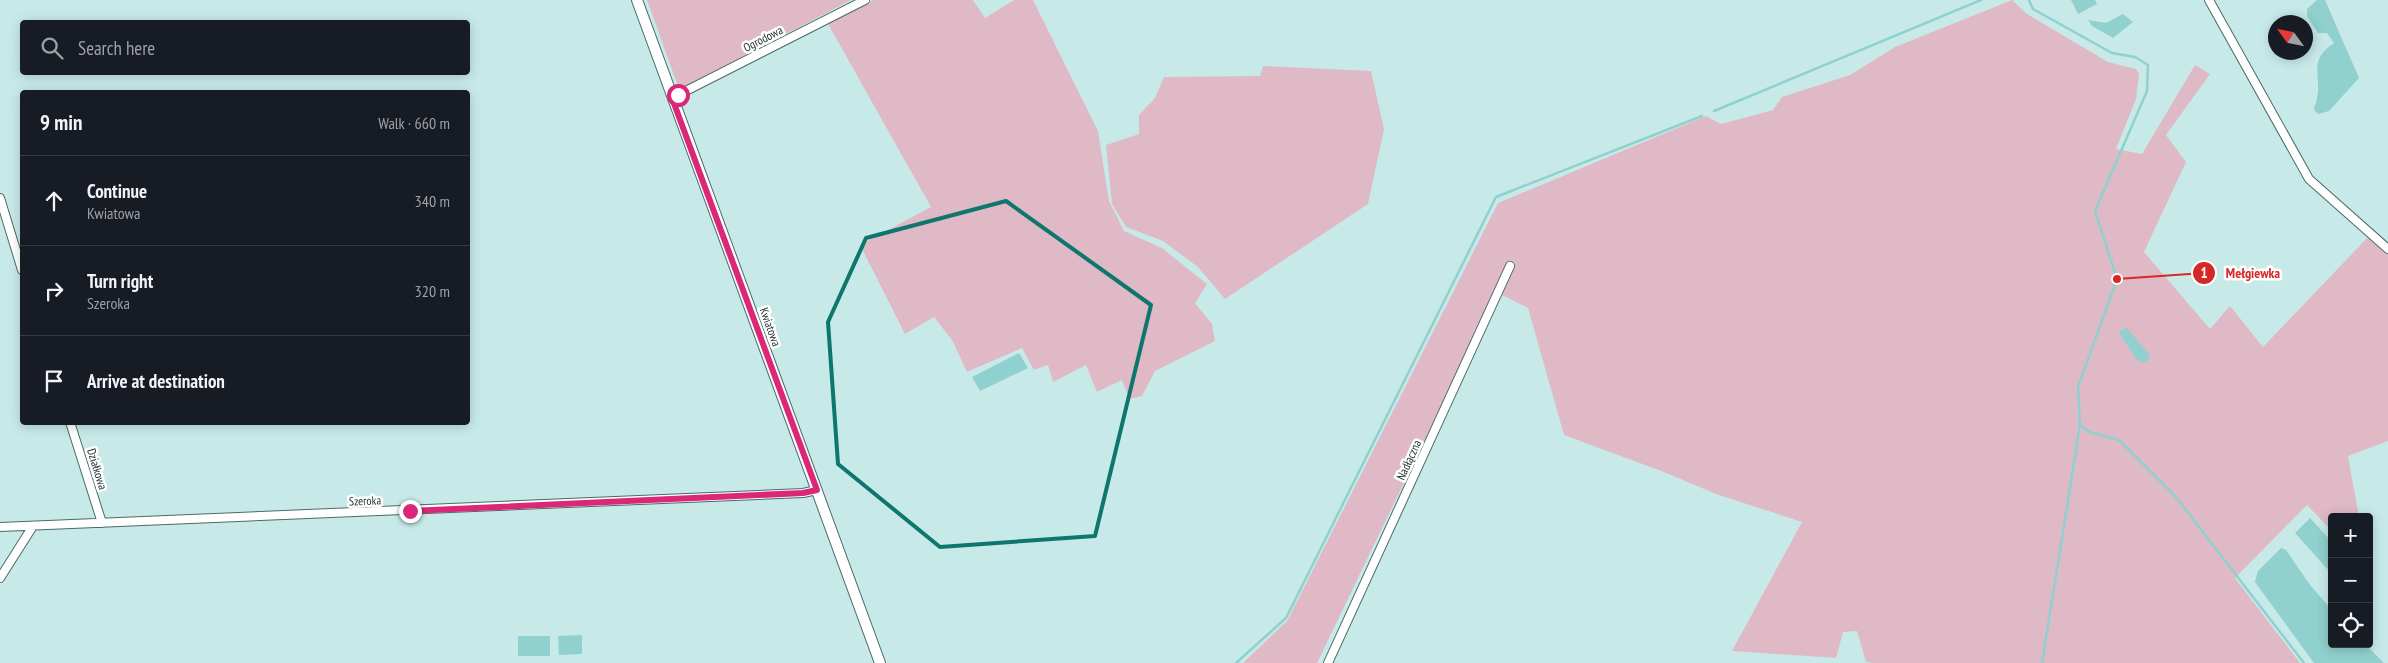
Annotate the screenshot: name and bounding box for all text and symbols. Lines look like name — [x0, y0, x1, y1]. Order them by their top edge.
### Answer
north arrow — [2268, 15, 2313, 60]
search box — [20, 20, 470, 75]
street label: Ogrodowa — [740, 22, 785, 55]
icon: search — [38, 34, 66, 62]
text: Search here — [78, 36, 155, 60]
route start — [667, 84, 690, 107]
text: 9 min — [40, 109, 82, 136]
text: Walk · 660 m — [378, 113, 450, 133]
text: Continue — [87, 179, 147, 203]
icon: ahead — [40, 187, 68, 215]
text: 340 m — [415, 191, 450, 211]
text: Kwiatowa — [87, 203, 140, 223]
callout: Mełgiewka — [2191, 259, 2290, 288]
text: 1 — [2200, 263, 2208, 282]
text: Mełgiewka — [2226, 264, 2280, 282]
text: Turn right — [87, 269, 153, 293]
icon: right — [40, 277, 68, 305]
text: 320 m — [415, 281, 450, 301]
text: Szeroka — [87, 293, 130, 313]
street label: Kwiatowa — [757, 305, 784, 348]
icon: arrive — [40, 367, 68, 395]
text: Arrive at destination — [87, 369, 225, 393]
street label: Nadłączna — [1393, 437, 1424, 482]
street label: Działkowa — [84, 447, 111, 491]
street label: Szeroka — [349, 492, 382, 509]
route end — [399, 500, 422, 523]
map controls — [2328, 513, 2373, 648]
button: + — [2328, 513, 2373, 558]
button: − — [2328, 558, 2373, 603]
button: locate — [2328, 603, 2373, 648]

